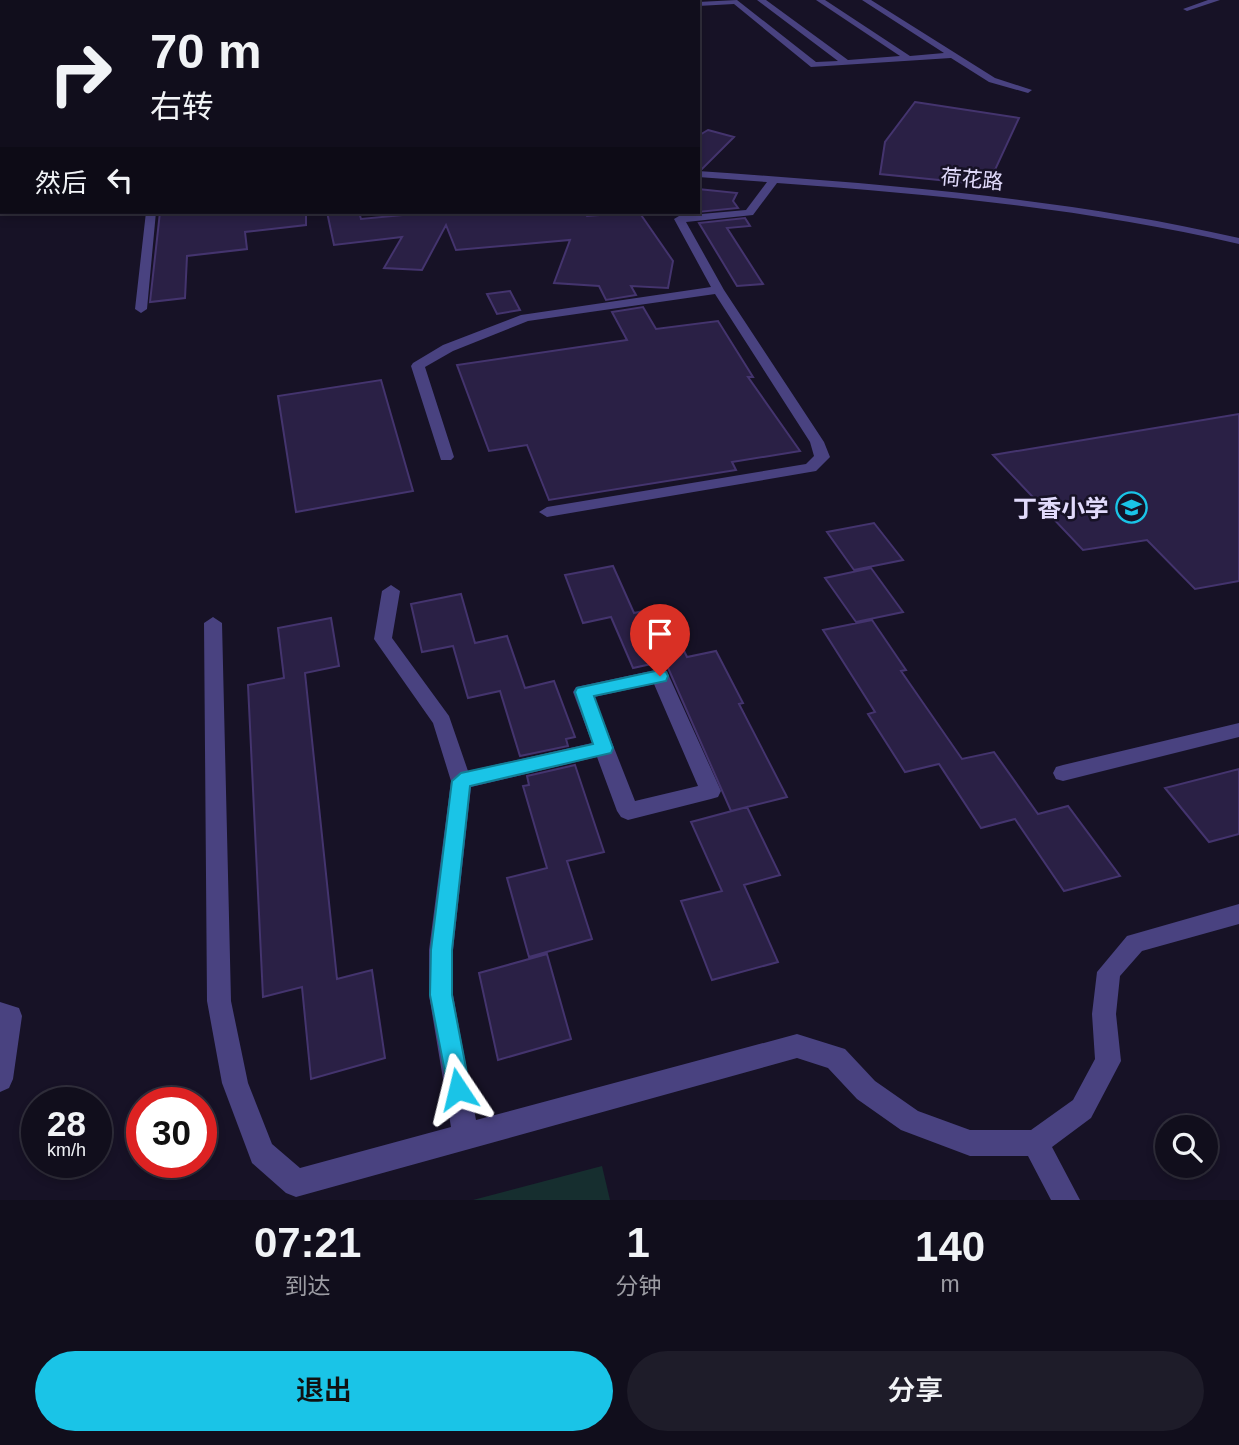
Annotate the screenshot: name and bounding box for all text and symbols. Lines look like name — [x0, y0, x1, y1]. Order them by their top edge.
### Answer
text: 70 m — [150, 24, 262, 78]
icon: right — [35, 28, 126, 119]
text: 右转 — [150, 89, 214, 125]
icon: left — [101, 161, 139, 199]
street label: 荷花路 — [940, 165, 1004, 193]
text: 然后 — [35, 168, 87, 198]
school or university icon: 丁香小学 — [1115, 491, 1149, 525]
place label: 丁香小学 — [1013, 495, 1109, 522]
pin — [630, 604, 690, 676]
icon: arrive — [641, 615, 679, 653]
position arrow — [421, 1052, 495, 1126]
speed limit sign: 30 — [126, 1087, 217, 1178]
text: 28 — [47, 1104, 86, 1143]
map controls — [1155, 1115, 1218, 1178]
button: search — [1155, 1115, 1218, 1178]
text: km/h — [47, 1140, 86, 1160]
text: 07:21 — [254, 1219, 361, 1266]
text: 1 — [626, 1219, 650, 1266]
text: 140 — [915, 1223, 985, 1270]
text: m — [941, 1271, 960, 1297]
text: 到达 — [285, 1273, 331, 1299]
text: 分钟 — [615, 1273, 661, 1299]
button: 退出 — [35, 1351, 613, 1431]
button: 分享 — [627, 1351, 1204, 1431]

